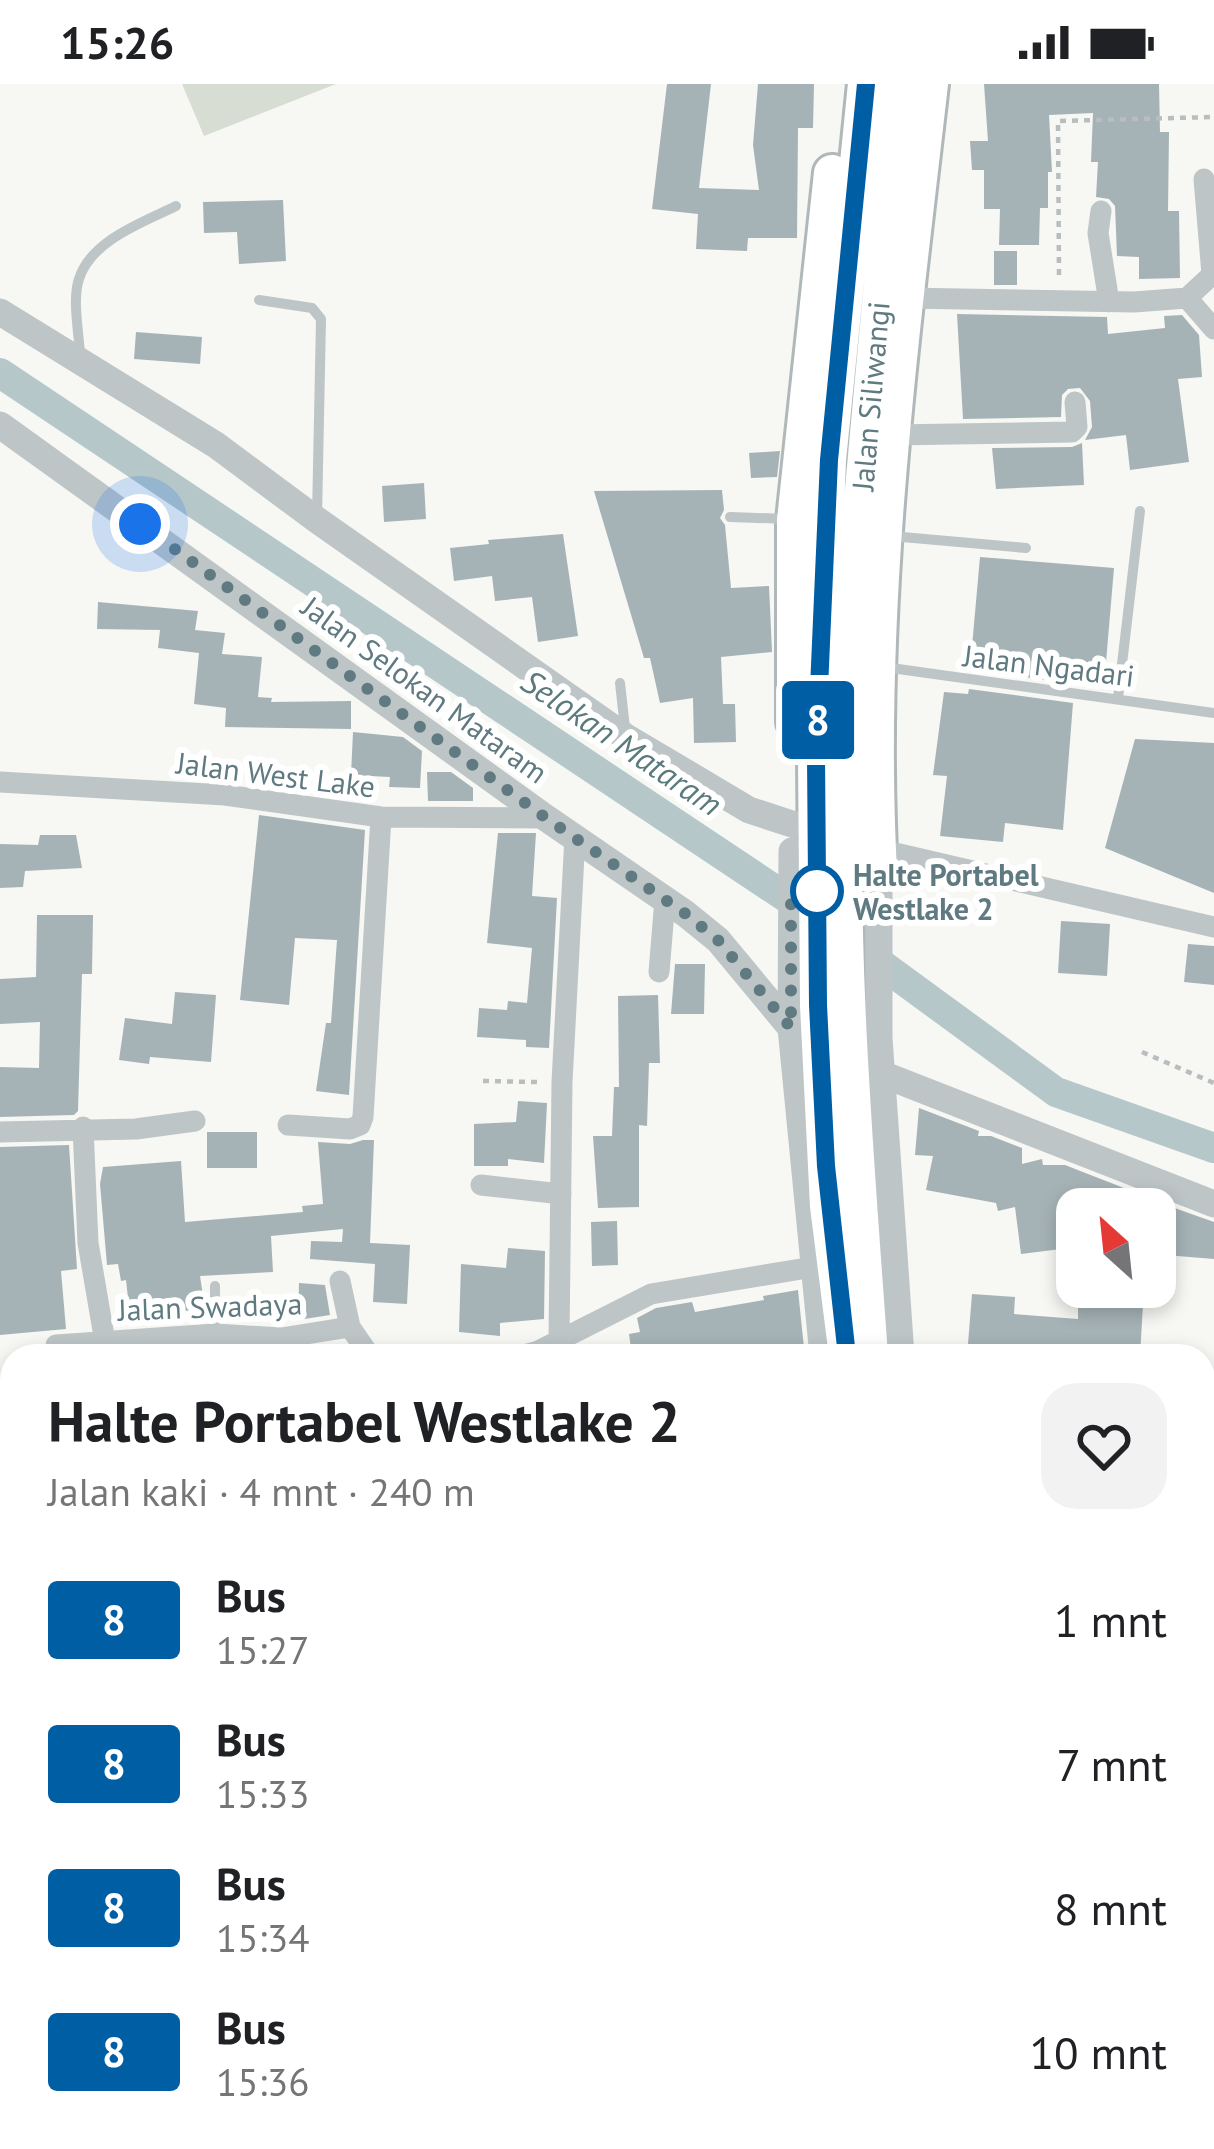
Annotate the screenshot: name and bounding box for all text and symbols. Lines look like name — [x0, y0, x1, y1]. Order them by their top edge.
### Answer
text: 15:26 — [60, 13, 174, 71]
street label: Jalan Siliwangi — [842, 300, 898, 494]
your location — [110, 494, 170, 554]
street label: Jalan Selokan Mataram — [293, 586, 556, 791]
street label: Jalan Ngadari — [959, 635, 1137, 695]
water label: Selokan Mataram — [513, 659, 731, 825]
line badge: 8 — [779, 681, 857, 759]
text: 8 — [806, 692, 830, 747]
street label: Jalan West Lake — [172, 742, 378, 806]
place label: Halte Portabel Westlake 2 — [853, 855, 1039, 928]
marker: Halte Portabel Westlake 2 — [792, 866, 842, 916]
north arrow — [1056, 1188, 1176, 1308]
map controls — [1056, 1188, 1176, 1308]
street label: Jalan Swadaya — [115, 1283, 303, 1329]
button: heart — [1041, 1383, 1167, 1509]
text: Halte Portabel Westlake 2 — [48, 1384, 680, 1458]
text: Jalan kaki · 4 mnt · 240 m — [48, 1466, 475, 1517]
text: Bus — [216, 1566, 286, 1624]
text: 1 mnt — [1054, 1591, 1167, 1649]
text: 8 — [102, 1592, 126, 1647]
text: 15:27 — [216, 1624, 310, 1675]
text: Bus — [216, 1710, 286, 1768]
text: 7 mnt — [1056, 1735, 1167, 1793]
text: 8 — [102, 1736, 126, 1791]
text: 15:33 — [216, 1768, 310, 1819]
text: Bus — [216, 1854, 286, 1912]
text: 8 mnt — [1054, 1879, 1167, 1937]
text: 8 — [102, 1880, 126, 1935]
text: 15:34 — [216, 1912, 310, 1963]
text: Bus — [216, 1998, 286, 2056]
text: 10 mnt — [1030, 2023, 1167, 2081]
text: 8 — [102, 2024, 126, 2079]
text: 15:36 — [216, 2056, 310, 2107]

